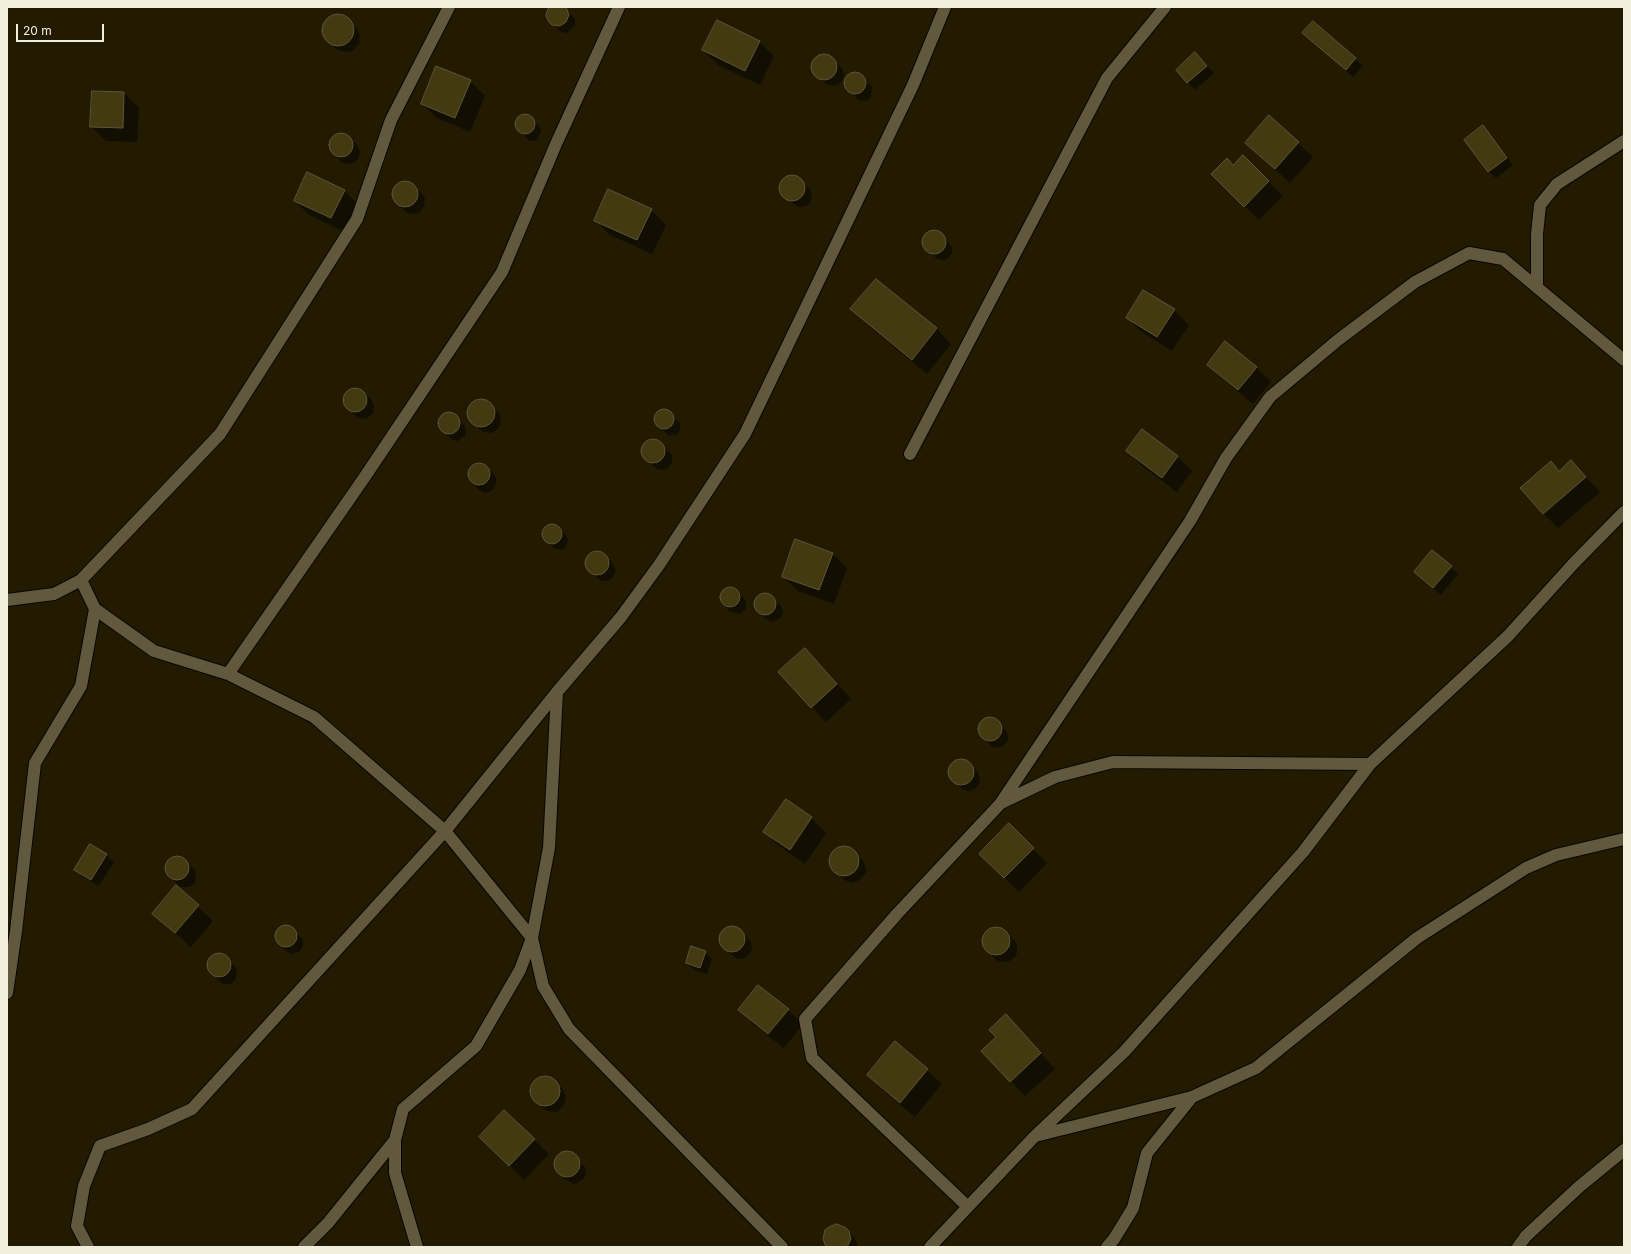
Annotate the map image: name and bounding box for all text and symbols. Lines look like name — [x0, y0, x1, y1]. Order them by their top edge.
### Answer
scale bar — [18, 16, 106, 42]
text: 20 m — [23, 23, 52, 38]

